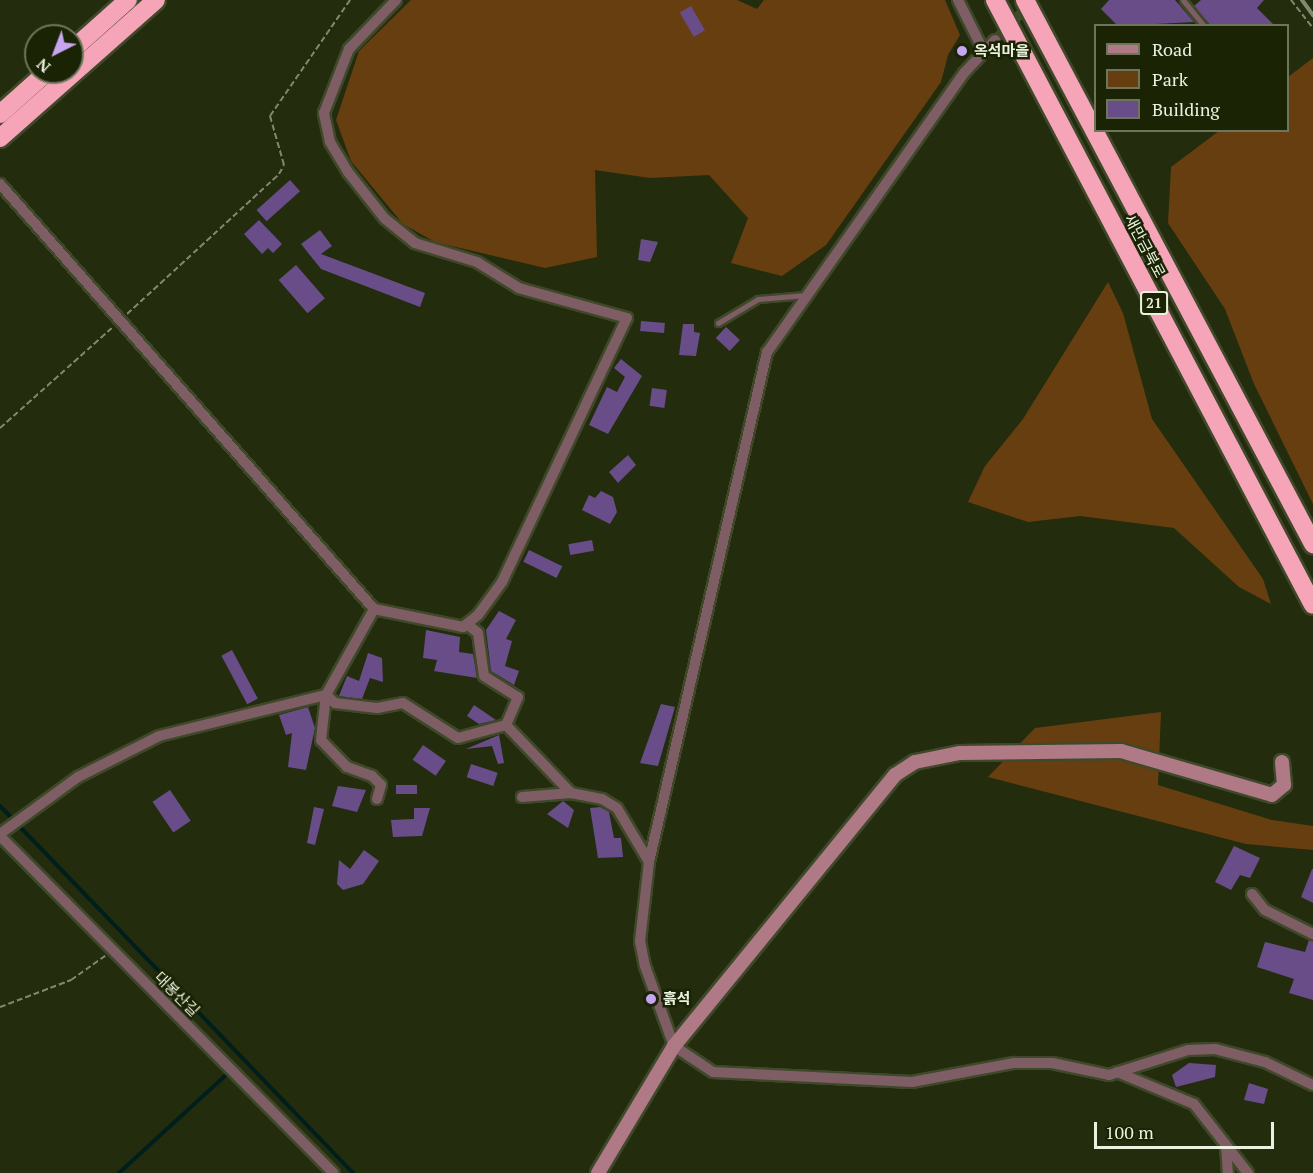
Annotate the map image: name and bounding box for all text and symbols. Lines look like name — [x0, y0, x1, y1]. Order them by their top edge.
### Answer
north arrow — [24, 24, 84, 84]
legend — [1094, 24, 1289, 132]
text: Road — [1152, 37, 1192, 61]
place label: 옥석마을 — [974, 42, 1029, 60]
marker: 옥석마을 — [955, 44, 969, 58]
text: N — [31, 54, 55, 78]
text: Park — [1152, 67, 1188, 91]
text: Building — [1152, 97, 1220, 121]
street label: 새만금북로 — [1121, 211, 1169, 281]
road number: 21 — [1139, 292, 1169, 314]
street label: 대봉산길 — [151, 968, 203, 1020]
place label: 흙석 — [663, 990, 691, 1008]
marker: 흙석 — [644, 992, 658, 1006]
scale bar — [1097, 1110, 1277, 1148]
text: 100 m — [1105, 1120, 1154, 1144]

